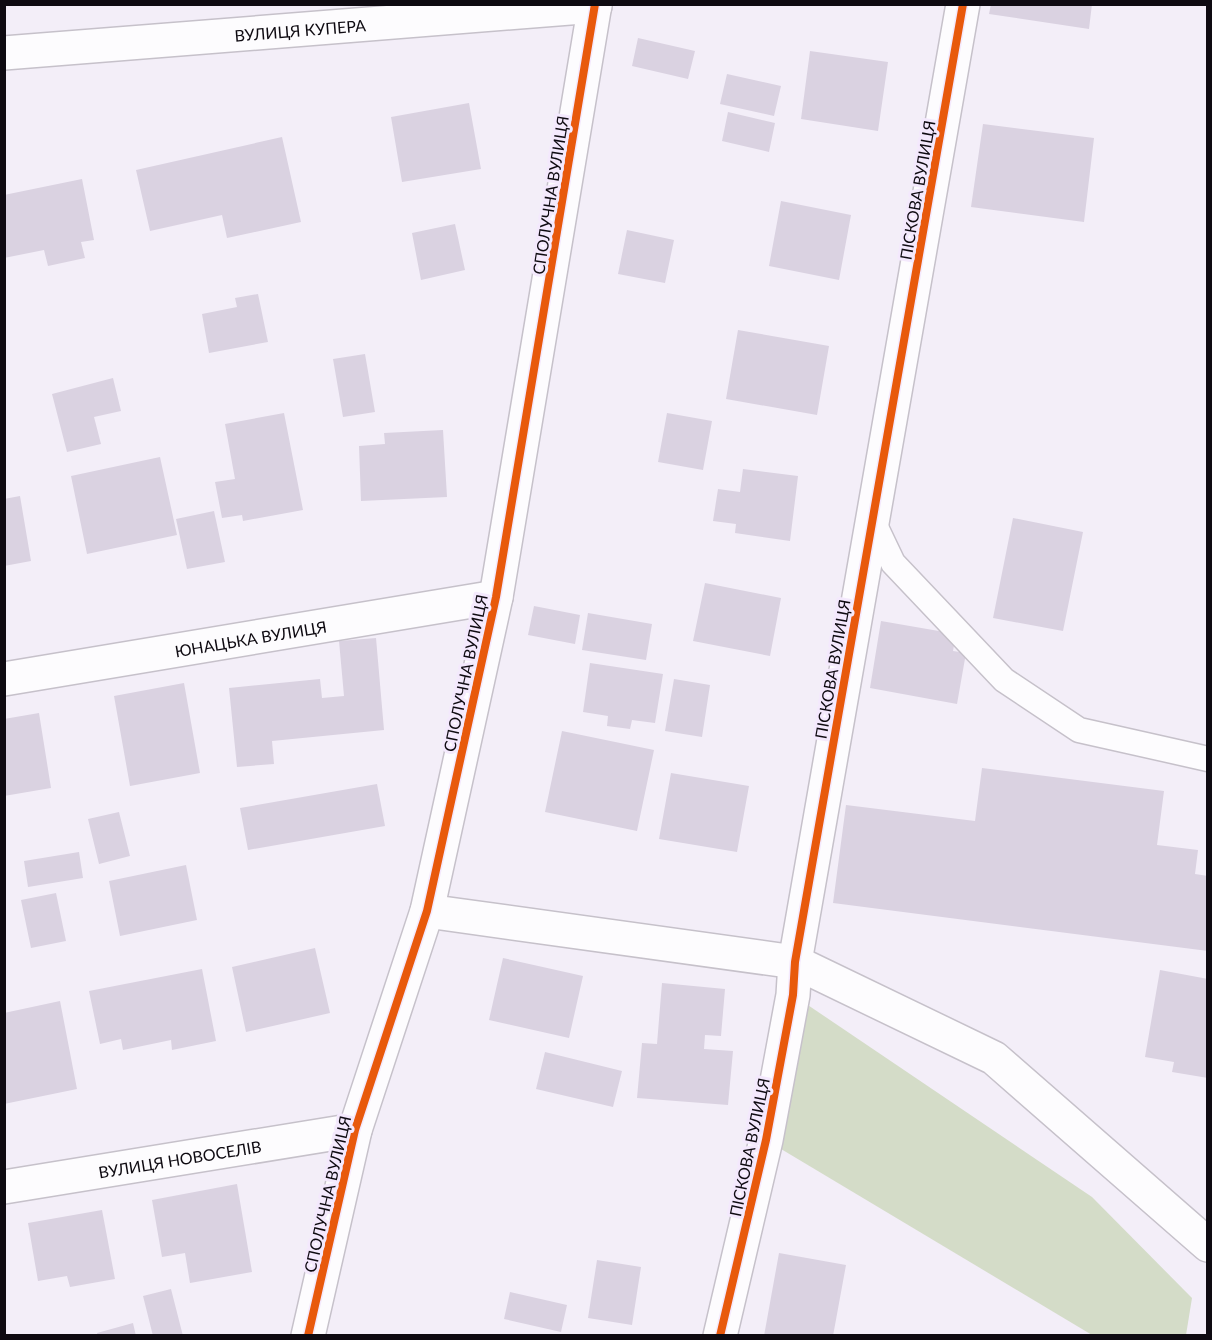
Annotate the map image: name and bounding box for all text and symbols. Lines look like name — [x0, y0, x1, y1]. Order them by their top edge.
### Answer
street label: ВУЛИЦЯ КУПЕРА — [234, 15, 367, 44]
street label: СПОЛУЧНА ВУЛИЦЯ — [528, 114, 572, 276]
street label: ПІСКОВА ВУЛИЦЯ — [895, 119, 939, 261]
street label: СПОЛУЧНА ВУЛИЦЯ — [439, 593, 491, 753]
street label: ПІСКОВА ВУЛИЦЯ — [810, 598, 854, 740]
street label: ЮНАЦЬКА ВУЛИЦЯ — [173, 616, 328, 660]
street label: ПІСКОВА ВУЛИЦЯ — [725, 1076, 773, 1218]
street label: СПОЛУЧНА ВУЛИЦЯ — [300, 1114, 354, 1274]
street label: ВУЛИЦЯ НОВОСЕЛІВ — [97, 1136, 263, 1181]

